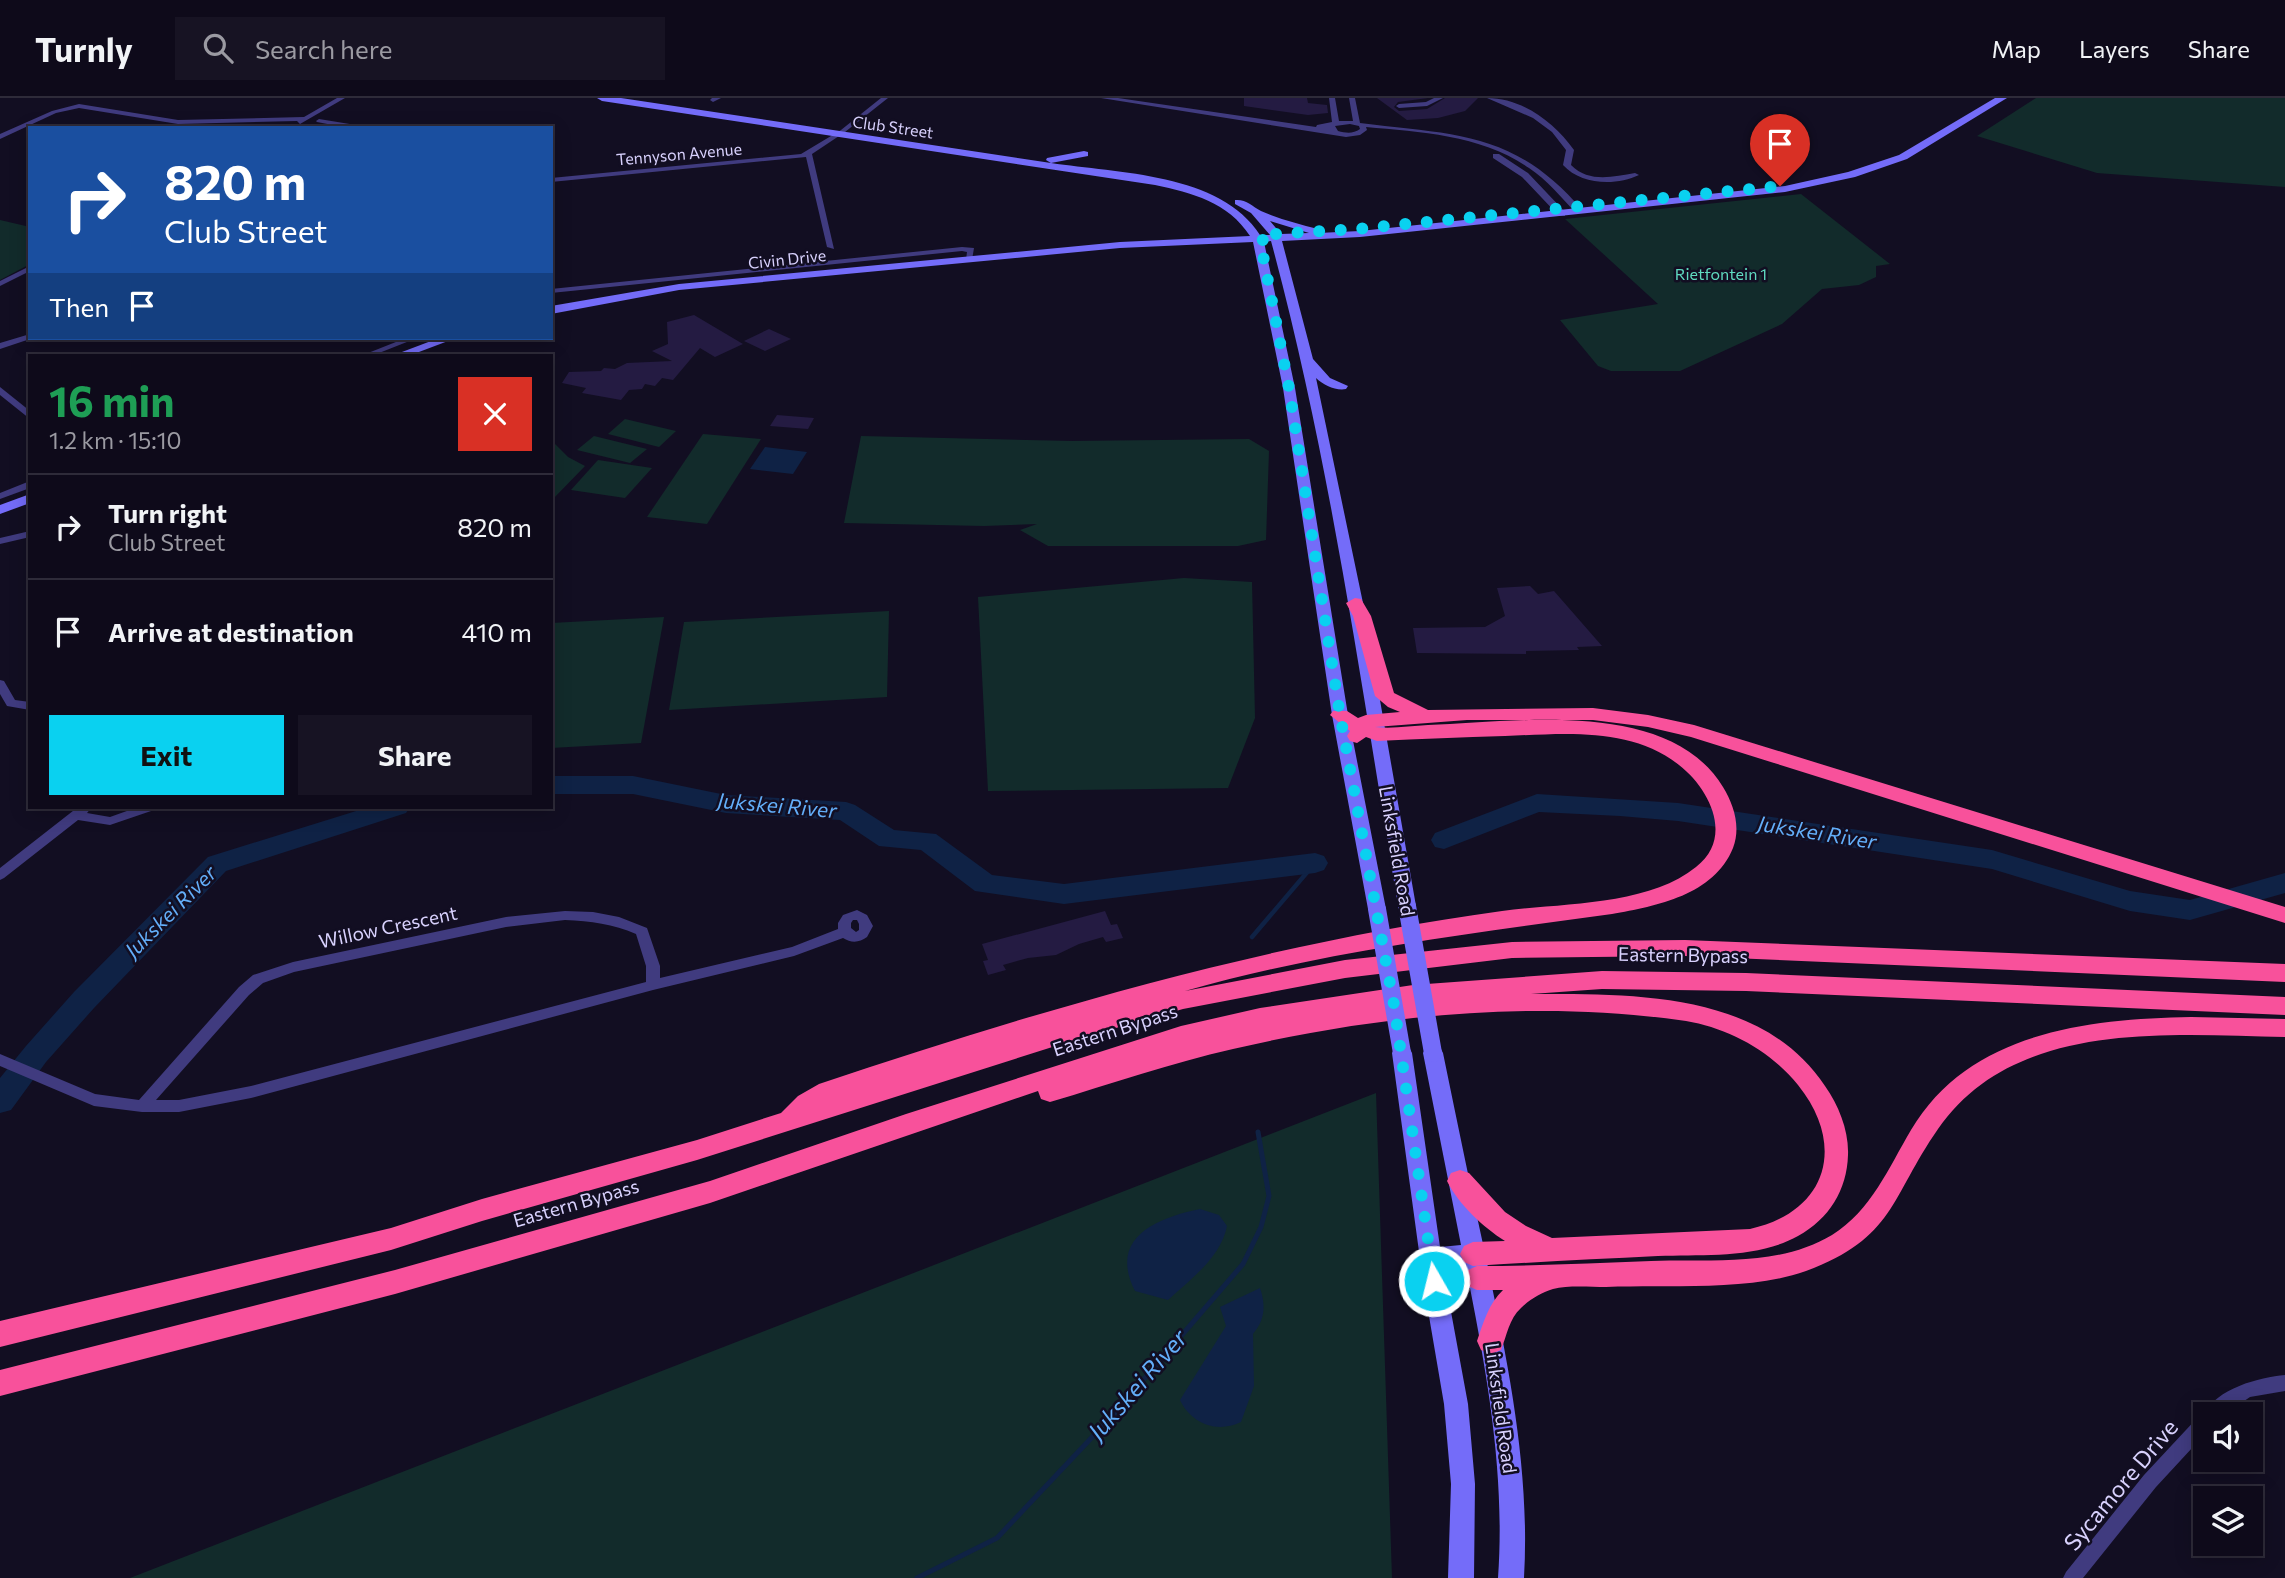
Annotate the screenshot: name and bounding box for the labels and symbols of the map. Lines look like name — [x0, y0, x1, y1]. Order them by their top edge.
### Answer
street label: Club Street — [851, 111, 935, 142]
pin — [1750, 114, 1810, 186]
street label: Tennyson Avenue — [615, 139, 743, 168]
street label: Civin Drive — [747, 245, 827, 272]
park label: Rietfontein 1 — [1675, 264, 1767, 283]
street label: Linksfield Road — [1375, 784, 1420, 918]
water label: Jukskei River — [714, 787, 838, 822]
water label: Jukskei River — [1754, 809, 1879, 853]
water label: Jukskei River — [117, 859, 222, 964]
street label: Willow Crescent — [317, 901, 459, 952]
street label: Eastern Bypass — [1618, 942, 1748, 967]
street label: Eastern Bypass — [1049, 998, 1180, 1061]
street label: Eastern Bypass — [510, 1174, 642, 1231]
position arrow — [1397, 1244, 1471, 1318]
water label: Jukskei River — [1080, 1322, 1194, 1447]
street label: Linksfield Road — [1481, 1341, 1522, 1475]
street label: Sycamore Drive — [2057, 1413, 2183, 1556]

